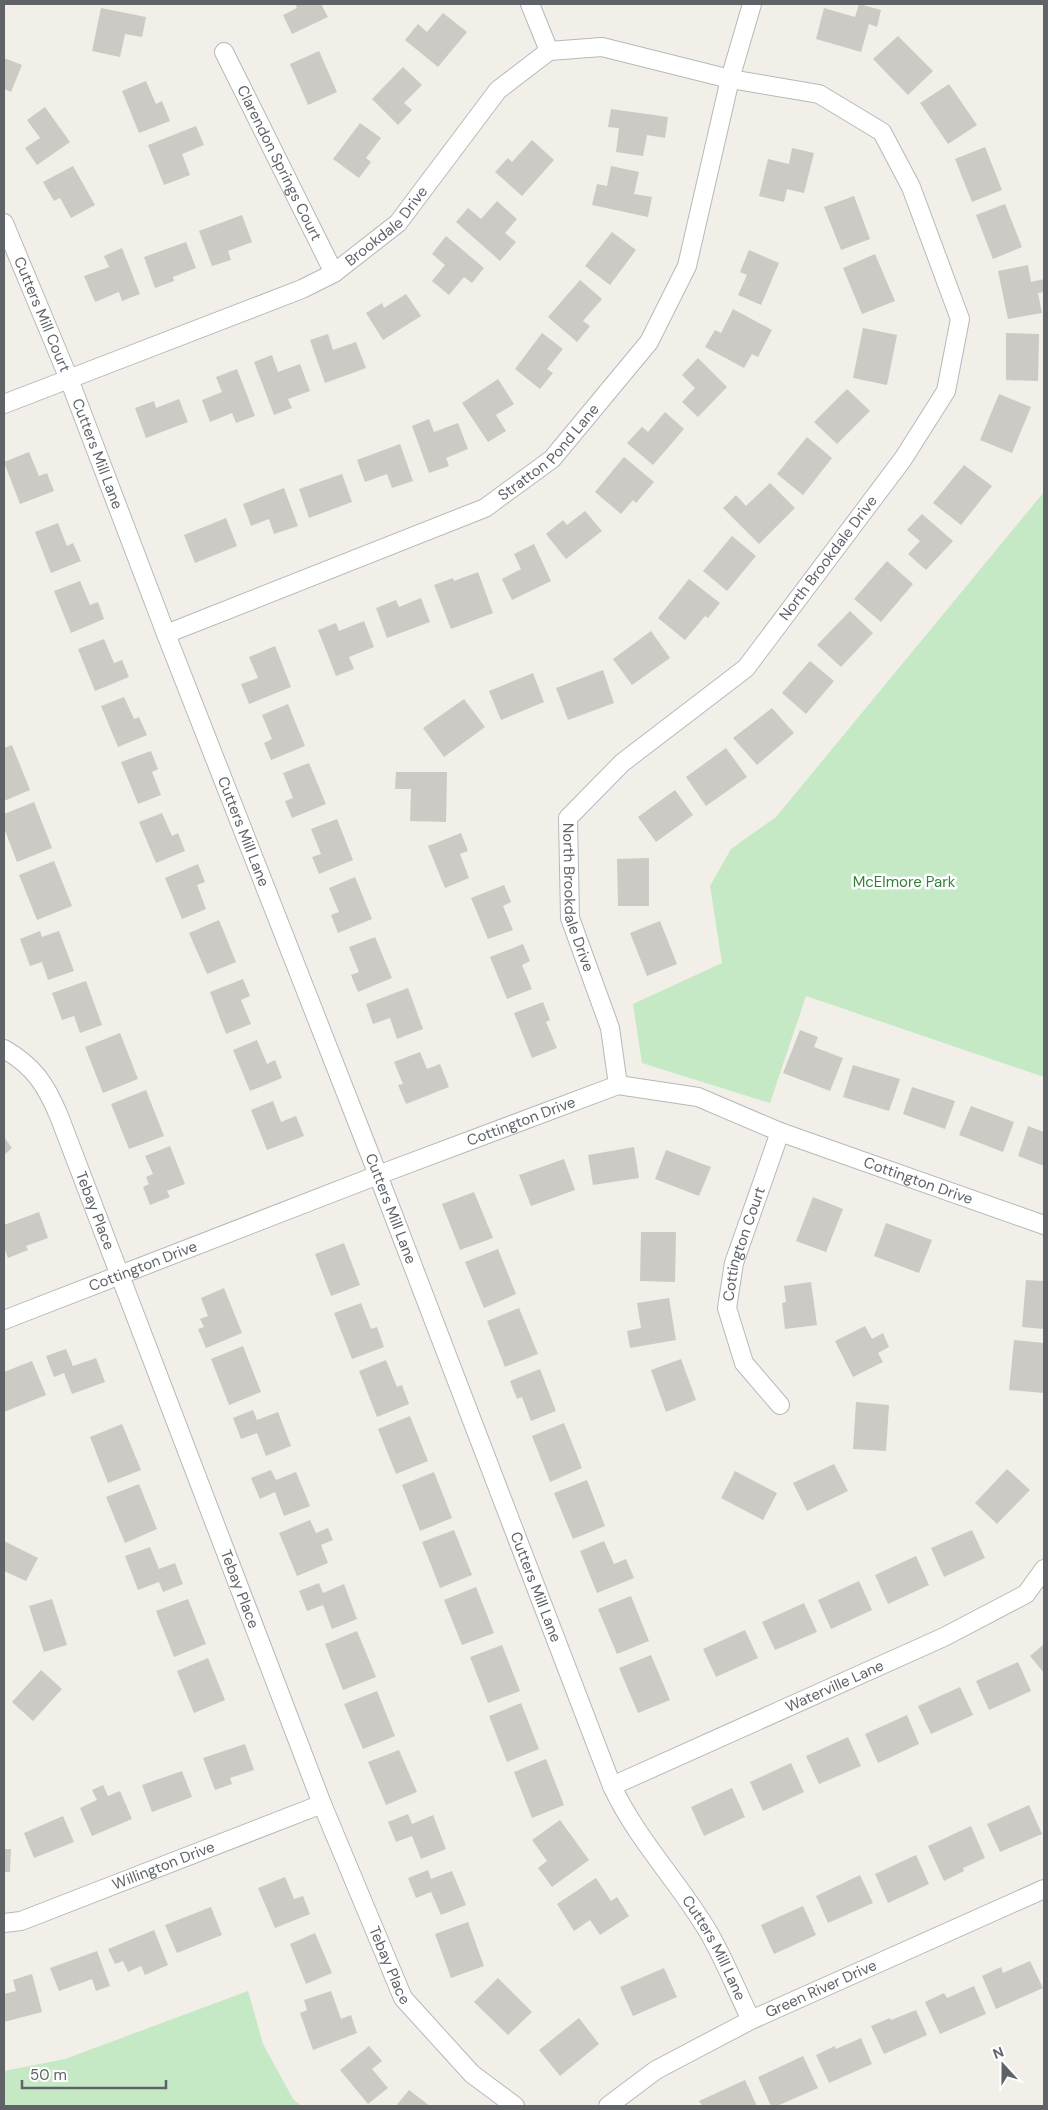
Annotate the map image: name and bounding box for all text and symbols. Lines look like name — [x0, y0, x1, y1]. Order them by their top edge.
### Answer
street label: Clarendon Springs Court — [232, 82, 326, 244]
street label: Brookdale Drive — [341, 182, 432, 271]
street label: Cutters Mill Court — [9, 254, 75, 375]
street label: Cutters Mill Lane — [67, 396, 128, 512]
street label: Stratton Pond Lane — [494, 400, 604, 505]
street label: North Brookdale Drive — [774, 492, 882, 624]
street label: Cutters Mill Lane — [213, 774, 274, 890]
street label: North Brookdale Drive — [558, 823, 599, 974]
park label: McElmore Park — [853, 872, 956, 892]
street label: Cottington Drive — [464, 1092, 578, 1151]
street label: Cutters Mill Lane — [361, 1151, 421, 1267]
street label: Cottington Drive — [861, 1152, 976, 1209]
street label: Tebay Place — [71, 1169, 119, 1253]
street label: Cottington Court — [718, 1184, 770, 1303]
street label: Cottington Drive — [86, 1236, 200, 1296]
street label: Cutters Mill Lane — [506, 1529, 566, 1645]
street label: Tebay Place — [216, 1547, 264, 1631]
street label: Waterville Lane — [782, 1655, 887, 1717]
street label: Willington Drive — [109, 1837, 218, 1895]
street label: Cutters Mill Lane — [677, 1891, 750, 2004]
street label: Tebay Place — [364, 1923, 414, 2009]
street label: Green River Drive — [762, 1955, 880, 2022]
north arrow — [978, 2040, 1028, 2090]
text: N — [990, 2043, 1006, 2063]
scale bar — [22, 2058, 166, 2090]
text: 50 m — [30, 2065, 67, 2085]

